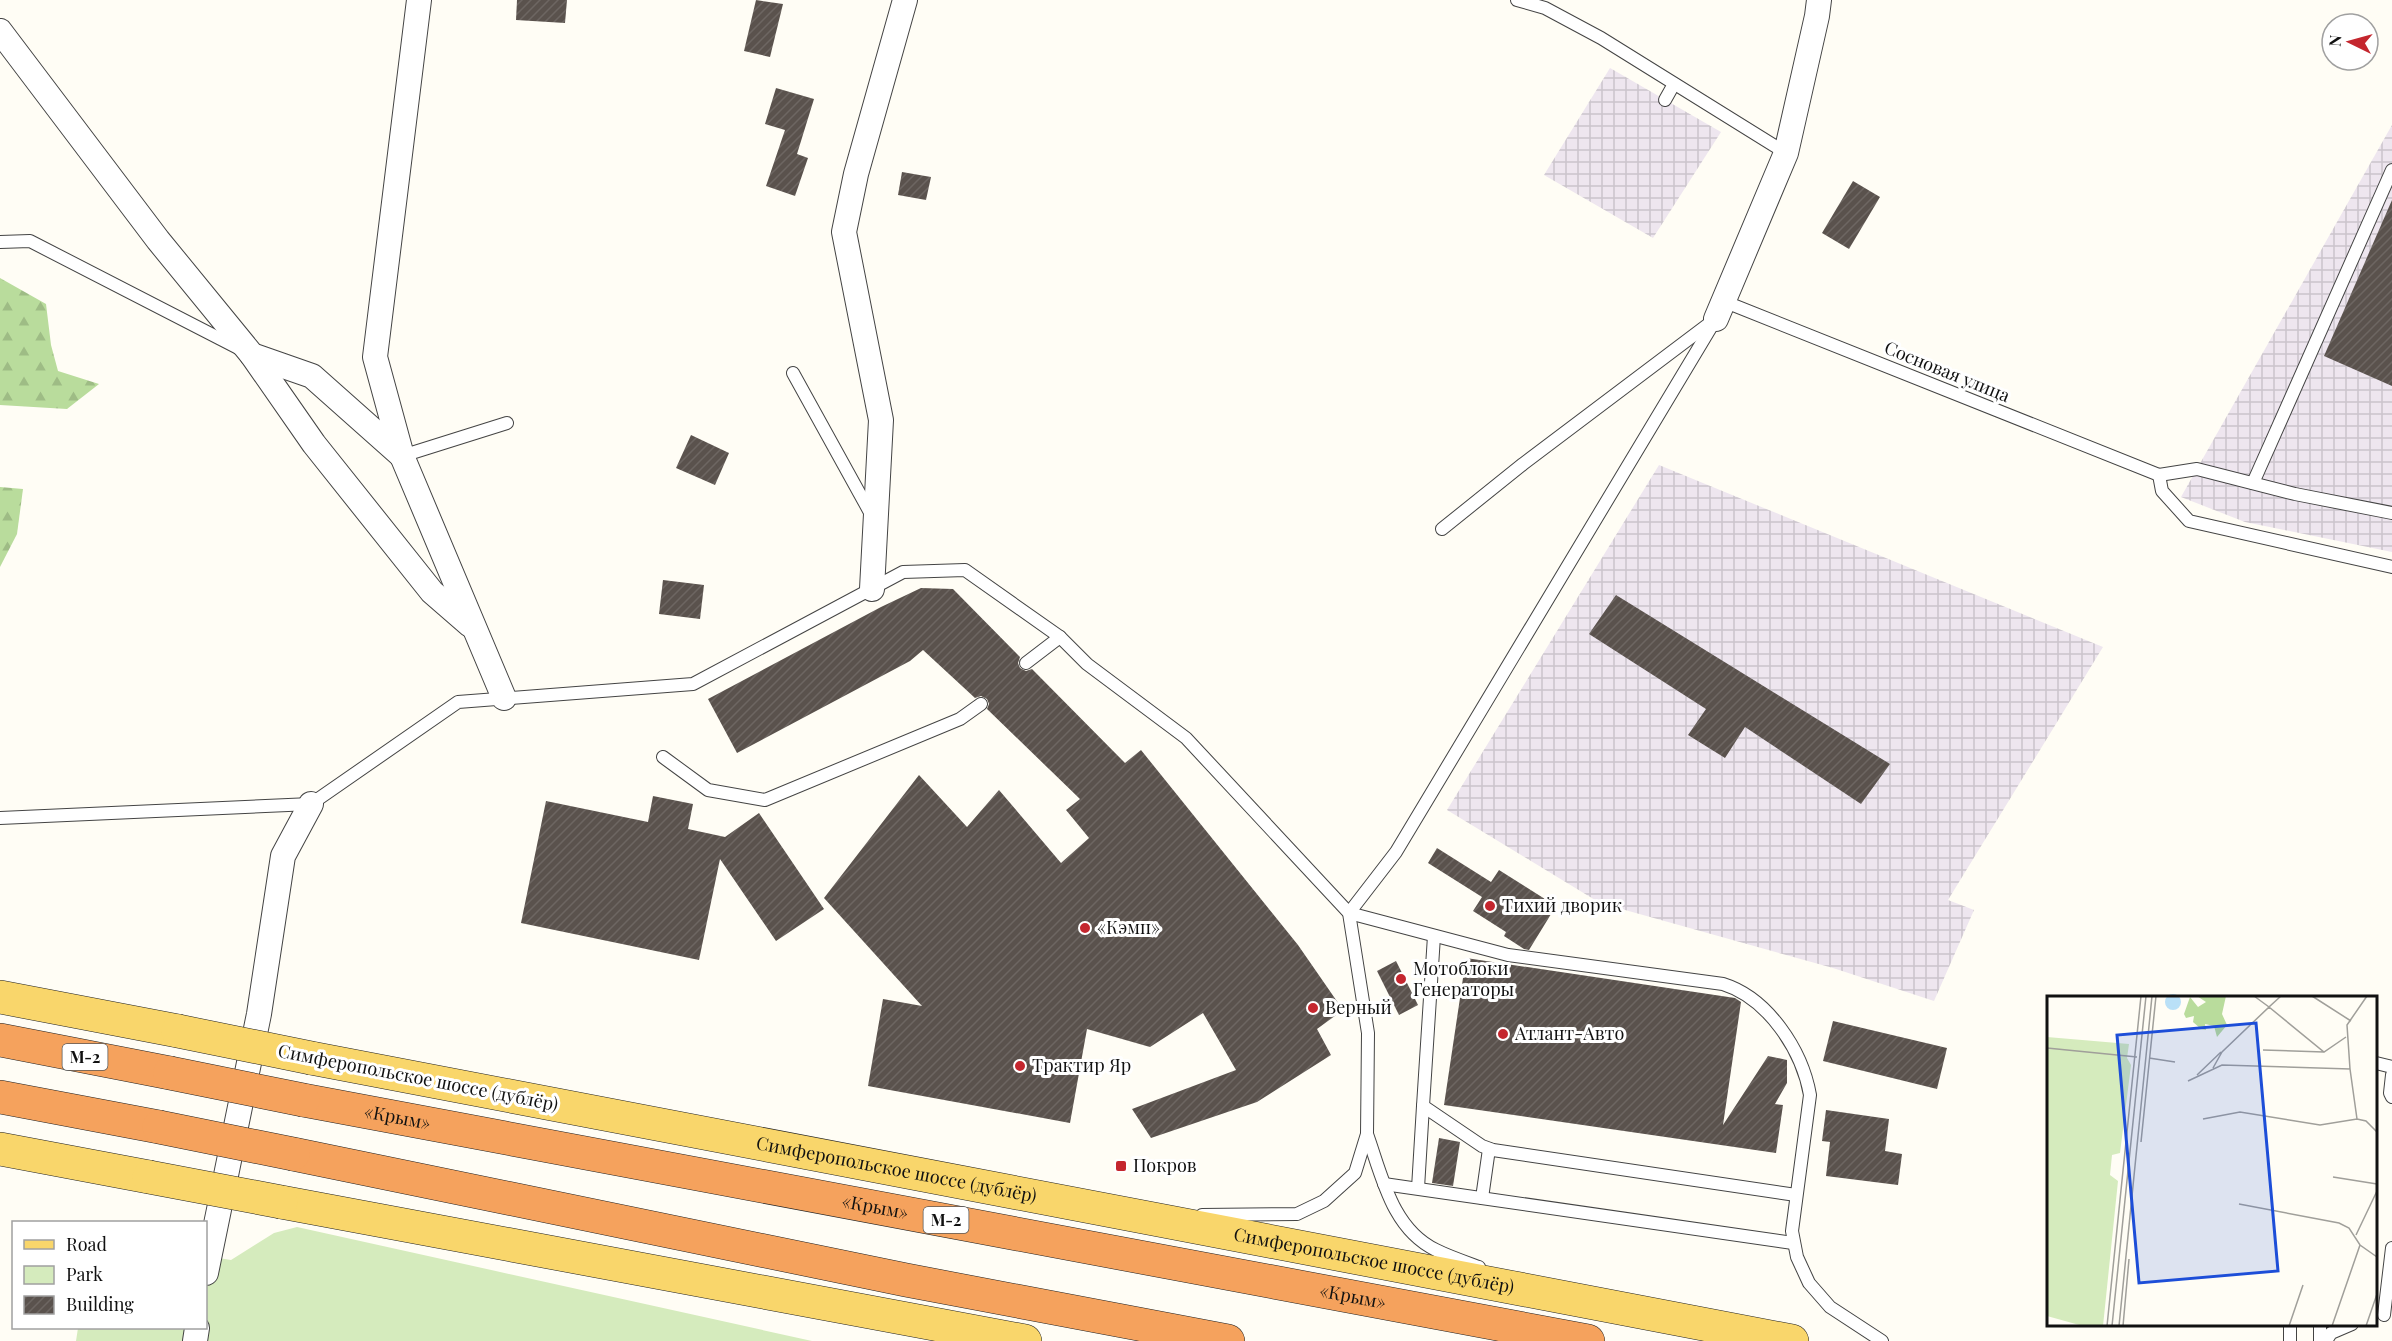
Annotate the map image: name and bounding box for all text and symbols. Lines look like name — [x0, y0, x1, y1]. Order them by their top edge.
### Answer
north arrow — [2320, 12, 2380, 72]
text: N — [2324, 34, 2346, 47]
street label: Сосновая улица — [1881, 335, 2014, 407]
place label: Тихий дворик — [1502, 893, 1622, 917]
marker: Тихий дворик — [1483, 899, 1497, 913]
place label: «Кэмп» — [1097, 915, 1160, 939]
marker: «Кэмп» — [1078, 921, 1092, 935]
place label: Мотоблоки Генераторы — [1413, 956, 1515, 1001]
marker: Мотоблоки Генераторы — [1394, 972, 1408, 986]
place label: Верный — [1325, 995, 1392, 1019]
inset map — [2047, 996, 2377, 1326]
marker: Верный — [1306, 1001, 1320, 1015]
place label: Атлант-Авто — [1514, 1021, 1624, 1045]
marker: Атлант-Авто — [1496, 1027, 1510, 1041]
street label: Симферопольское шоссе (дублёр) — [276, 1038, 560, 1116]
road number: М-2 — [62, 1044, 107, 1070]
place label: Трактир Яр — [1032, 1053, 1131, 1077]
marker: Трактир Яр — [1013, 1059, 1027, 1073]
street label: «Крым» — [362, 1099, 433, 1135]
street label: Симферопольское шоссе (дублёр) — [754, 1130, 1039, 1207]
place label: Покров — [1133, 1153, 1197, 1177]
marker: Покров — [1114, 1159, 1128, 1173]
street label: «Крым» — [840, 1188, 910, 1224]
road number: М-2 — [924, 1207, 968, 1233]
legend — [12, 1221, 207, 1329]
street label: Симферопольское шоссе (дублёр) — [1232, 1222, 1516, 1299]
text: Road — [66, 1232, 107, 1256]
text: Park — [66, 1262, 103, 1286]
street label: «Крым» — [1318, 1278, 1388, 1314]
text: Building — [66, 1292, 134, 1316]

